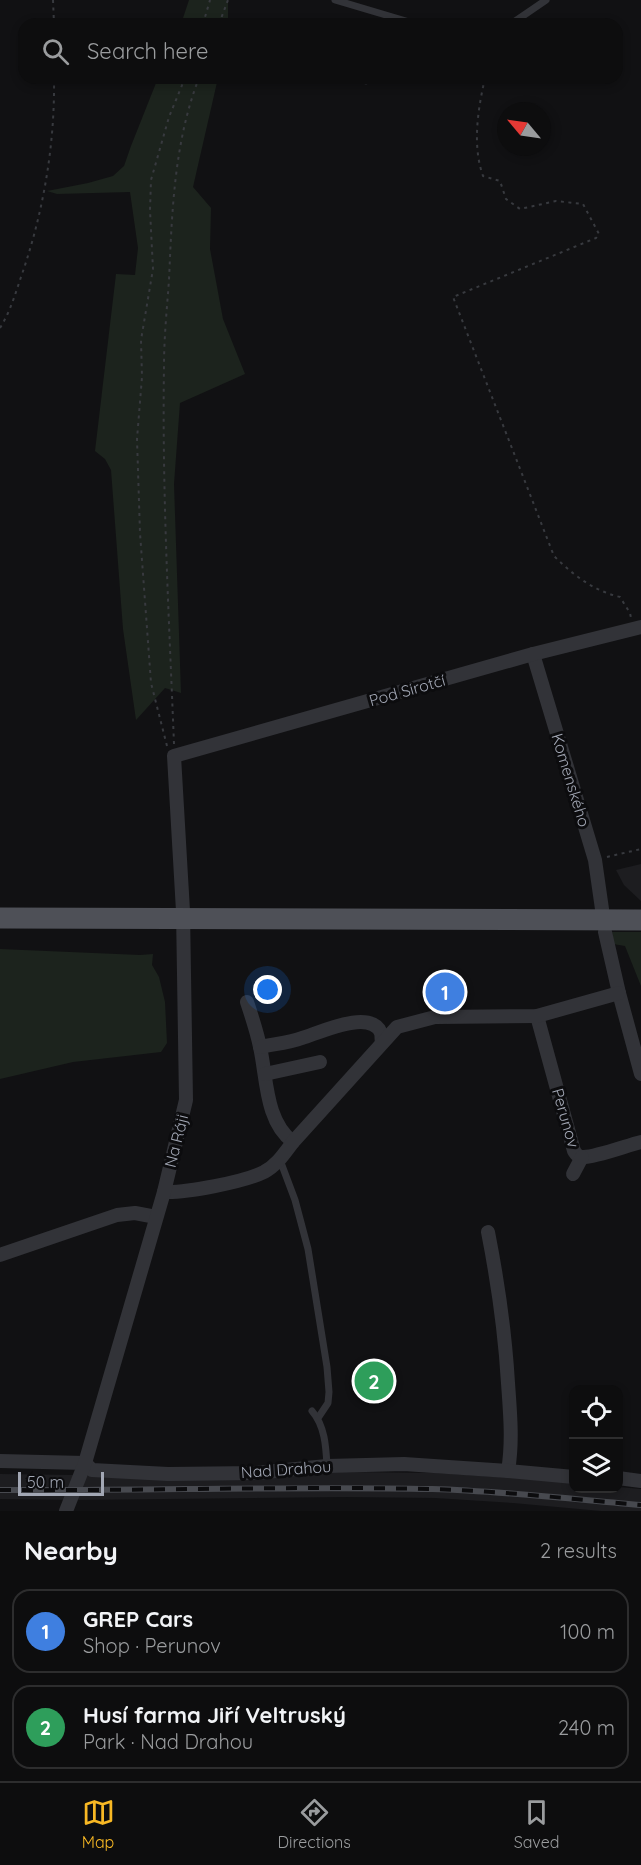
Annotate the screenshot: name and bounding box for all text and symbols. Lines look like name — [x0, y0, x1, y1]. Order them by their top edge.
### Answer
search box — [18, 18, 623, 84]
icon: search — [39, 35, 72, 68]
text: Search here — [87, 37, 208, 65]
north arrow — [497, 102, 551, 156]
street label: Pod Sirotčí — [367, 669, 448, 710]
street label: Komenského — [547, 731, 595, 829]
pin: 1 — [426, 970, 464, 1014]
your location — [253, 975, 282, 1004]
street label: Perunov — [548, 1086, 584, 1150]
street label: Na Ráji — [160, 1112, 192, 1170]
pin: 2 — [354, 1358, 394, 1404]
map controls — [569, 1385, 623, 1493]
button: locate — [569, 1385, 623, 1439]
button: layers — [569, 1439, 623, 1493]
street label: Nad Drahou — [240, 1456, 332, 1482]
scale bar — [18, 1469, 104, 1496]
text: 50 m — [27, 1472, 64, 1492]
text: Nearby — [24, 1534, 118, 1567]
text: 2 results — [540, 1538, 617, 1563]
text: GREP Cars — [83, 1605, 193, 1633]
text: 1 — [42, 1619, 49, 1644]
text: 100 m — [560, 1619, 615, 1644]
text: Shop · Perunov — [83, 1633, 221, 1658]
text: Husí farma Jiří Veltruský — [83, 1701, 346, 1729]
text: 2 — [40, 1715, 51, 1740]
text: 240 m — [558, 1715, 615, 1740]
text: Park · Nad Drahou — [83, 1729, 253, 1754]
tab: Map — [82, 1796, 115, 1852]
tab: Directions — [278, 1796, 351, 1852]
tab: Saved — [514, 1796, 559, 1852]

